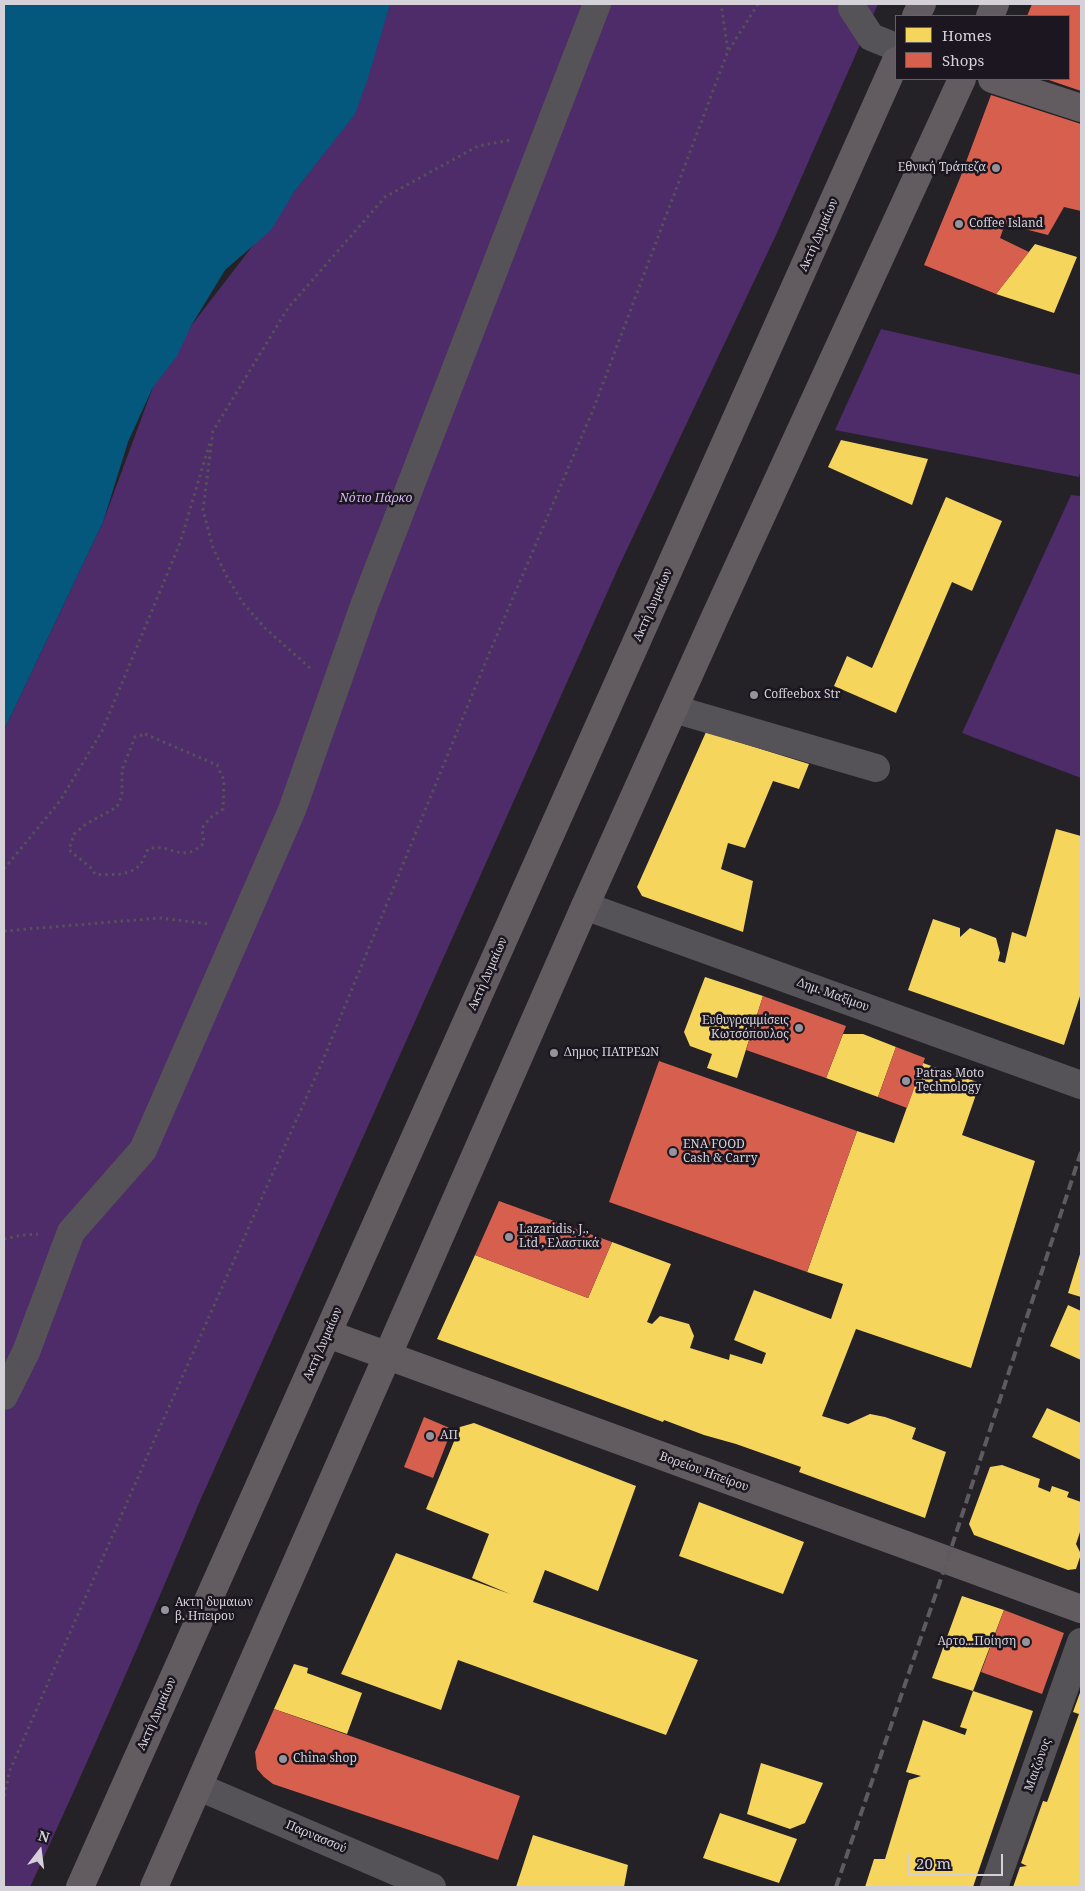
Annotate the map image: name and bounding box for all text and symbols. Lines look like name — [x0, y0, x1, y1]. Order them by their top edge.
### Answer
legend — [895, 15, 1070, 80]
text: Homes — [942, 25, 992, 45]
text: Shops — [942, 50, 984, 70]
place label: Εθνική Τράπεζα — [898, 161, 986, 175]
marker: Εθνική Τράπεζα — [990, 162, 1002, 174]
street label: Ακτή Δυμαίων — [796, 196, 842, 274]
place label: Coffee Island — [969, 217, 1043, 231]
marker: Coffee Island — [953, 218, 965, 230]
park label: Νότιο Πάρκο — [340, 492, 412, 506]
street label: Ακτή Δυμαίων — [630, 566, 676, 644]
place label: Coffeebox Str — [764, 688, 840, 702]
marker: Coffeebox Str — [748, 689, 760, 701]
street label: Ακτή Δυμαίων — [465, 935, 511, 1013]
street label: Δημ. Μαξίμου — [795, 975, 871, 1015]
place label: Ευθυγραμμίσεις Κωτσόπουλος — [702, 1014, 789, 1042]
marker: Ευθυγραμμίσεις Κωτσόπουλος — [793, 1022, 805, 1034]
place label: Δημος ΠΑΤΡΕΩΝ — [564, 1046, 659, 1060]
marker: Δημος ΠΑΤΡΕΩΝ — [548, 1047, 560, 1059]
place label: Patras Moto Technology — [916, 1067, 984, 1095]
marker: Patras Moto Technology — [900, 1075, 912, 1087]
place label: ENA FOOD Cash & Carry — [683, 1138, 758, 1166]
marker: ENA FOOD Cash & Carry — [667, 1146, 679, 1158]
place label: Lazaridis, J., Ltd , Ελαστικά — [519, 1223, 600, 1251]
marker: Lazaridis, J., Ltd , Ελαστικά — [503, 1231, 515, 1243]
street label: Ακτή Δυμαίων — [300, 1305, 346, 1383]
place label: ΑΠ — [440, 1429, 458, 1443]
marker: ΑΠ — [424, 1430, 436, 1442]
street label: Βορείου Ηπείρου — [658, 1449, 750, 1495]
place label: Ακτη δυμαιων β. Ηπειρου — [175, 1596, 253, 1624]
marker: Ακτη δυμαιων β. Ηπειρου — [159, 1604, 171, 1616]
place label: Αρτο...Ποίηση — [938, 1635, 1016, 1649]
marker: Αρτο...Ποίηση — [1020, 1636, 1032, 1648]
street label: Ακτή Δυμαίων — [134, 1675, 180, 1753]
street label: Μαιζώνος — [1022, 1737, 1054, 1793]
place label: China shop — [293, 1752, 357, 1766]
marker: China shop — [277, 1753, 289, 1765]
street label: Παρνασσού — [283, 1818, 349, 1856]
text: N — [36, 1825, 52, 1847]
north arrow — [15, 1826, 65, 1876]
scale bar — [910, 1844, 1005, 1876]
text: 20 m — [916, 1853, 951, 1873]

